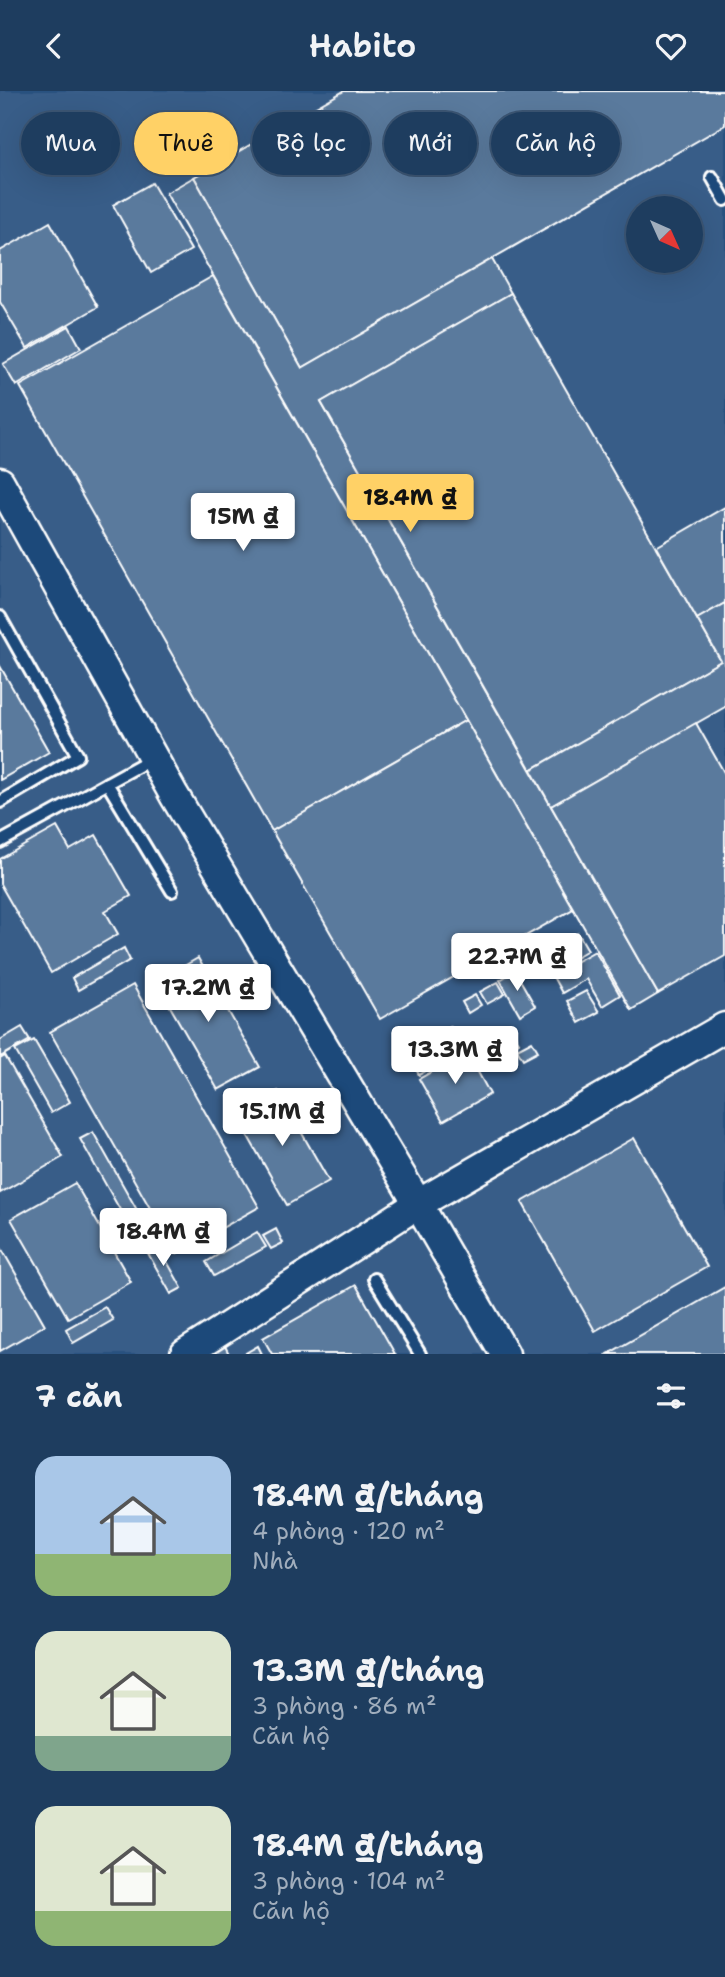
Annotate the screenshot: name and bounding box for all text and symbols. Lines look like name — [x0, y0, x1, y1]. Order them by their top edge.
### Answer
text: Habito — [309, 24, 416, 67]
icon: back — [35, 27, 73, 65]
icon: heart — [652, 27, 690, 65]
chip: Mua — [21, 112, 120, 175]
chip: Thuê — [134, 112, 238, 175]
chip: Bộ lọc — [252, 112, 370, 175]
chip: Mới — [384, 112, 477, 175]
chip: Căn hộ — [491, 112, 620, 175]
north arrow — [626, 196, 704, 273]
map controls — [626, 196, 703, 273]
pin: 18.4M ₫ — [345, 475, 475, 534]
text: 18.4M ₫ — [363, 482, 457, 512]
pin: 15M ₫ — [194, 493, 292, 553]
text: 15M ₫ — [207, 501, 279, 531]
pin: 22.7M ₫ — [452, 933, 582, 993]
text: 22.7M ₫ — [467, 941, 567, 971]
pin: 17.2M ₫ — [143, 965, 273, 1024]
text: 17.2M ₫ — [161, 972, 255, 1002]
pin: 13.3M ₫ — [390, 1027, 520, 1086]
text: 13.3M ₫ — [407, 1034, 503, 1064]
pin: 15.1M ₫ — [217, 1089, 347, 1148]
text: 15.1M ₫ — [239, 1096, 325, 1126]
pin: 18.4M ₫ — [98, 1209, 228, 1268]
text: 18.4M ₫ — [116, 1216, 210, 1246]
text: 7 căn — [35, 1376, 123, 1417]
icon: filters — [652, 1377, 690, 1415]
text: 18.4M ₫/tháng — [252, 1475, 483, 1516]
icon: home — [91, 1484, 175, 1568]
text: 4 phòng · 120 m² — [252, 1516, 445, 1546]
text: Nhà — [252, 1546, 298, 1576]
text: 13.3M ₫/tháng — [252, 1650, 484, 1691]
icon: home — [91, 1659, 175, 1743]
text: 3 phòng · 86 m² — [252, 1691, 437, 1721]
text: Căn hộ — [252, 1721, 330, 1751]
text: 18.4M ₫/tháng — [252, 1825, 483, 1866]
icon: home — [91, 1834, 175, 1918]
text: 3 phòng · 104 m² — [252, 1866, 445, 1896]
text: Căn hộ — [252, 1896, 330, 1926]

